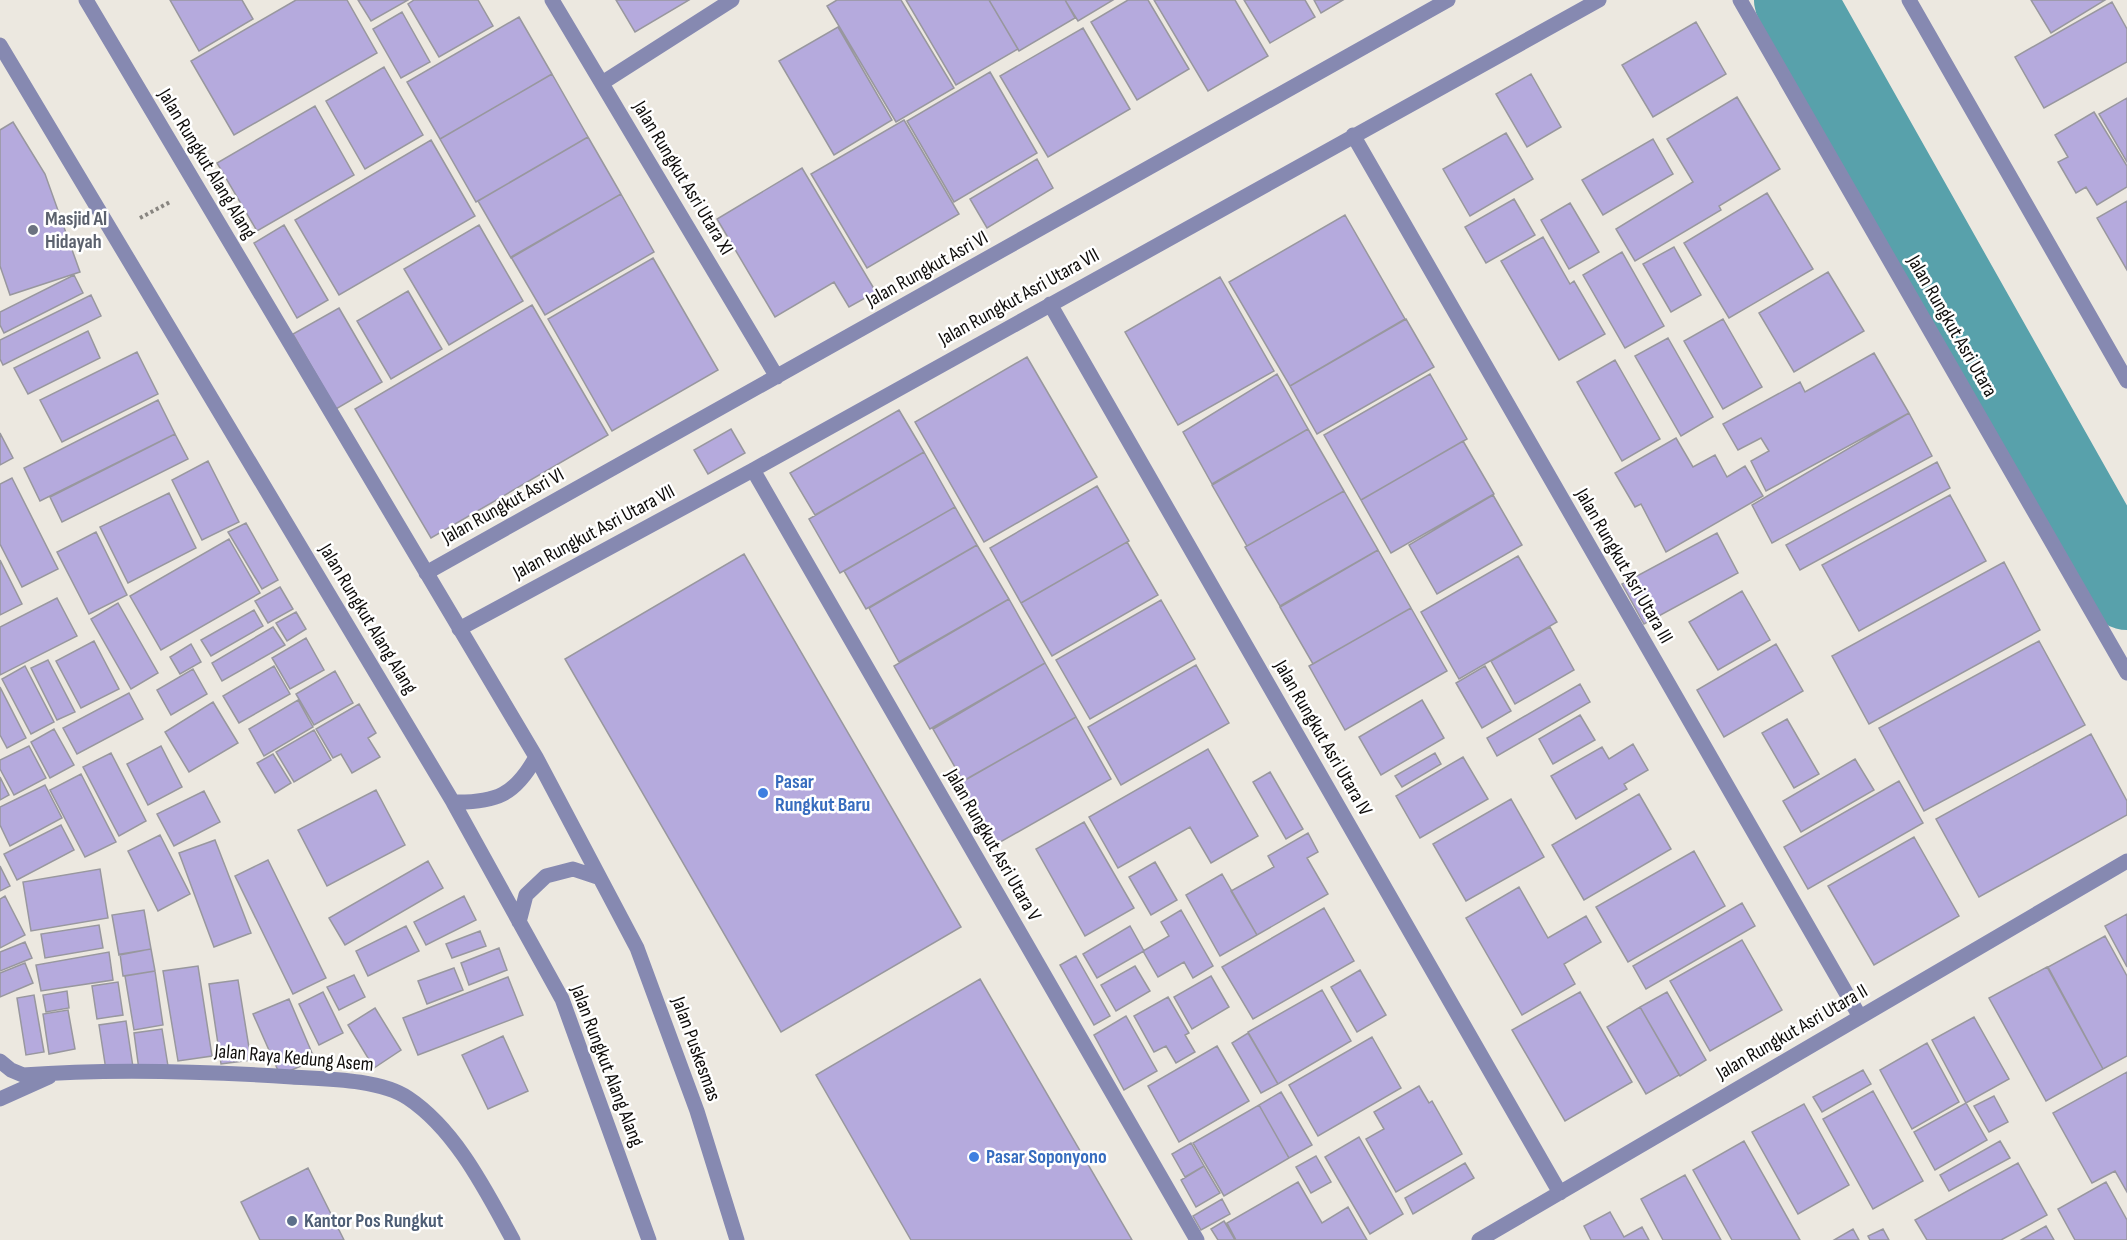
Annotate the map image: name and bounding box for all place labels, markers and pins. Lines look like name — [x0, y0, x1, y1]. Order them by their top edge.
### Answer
place label: Masjid Al Hidayah — [45, 207, 107, 254]
marker: Masjid Al Hidayah — [26, 223, 40, 237]
place label: Pasar Rungkut Baru — [775, 770, 870, 817]
marker: Pasar Rungkut Baru — [756, 786, 770, 800]
place label: Pasar Soponyono — [986, 1145, 1107, 1169]
marker: Pasar Soponyono — [967, 1150, 981, 1164]
place label: Kantor Pos Rungkut — [304, 1209, 444, 1233]
marker: Kantor Pos Rungkut — [285, 1214, 299, 1228]

